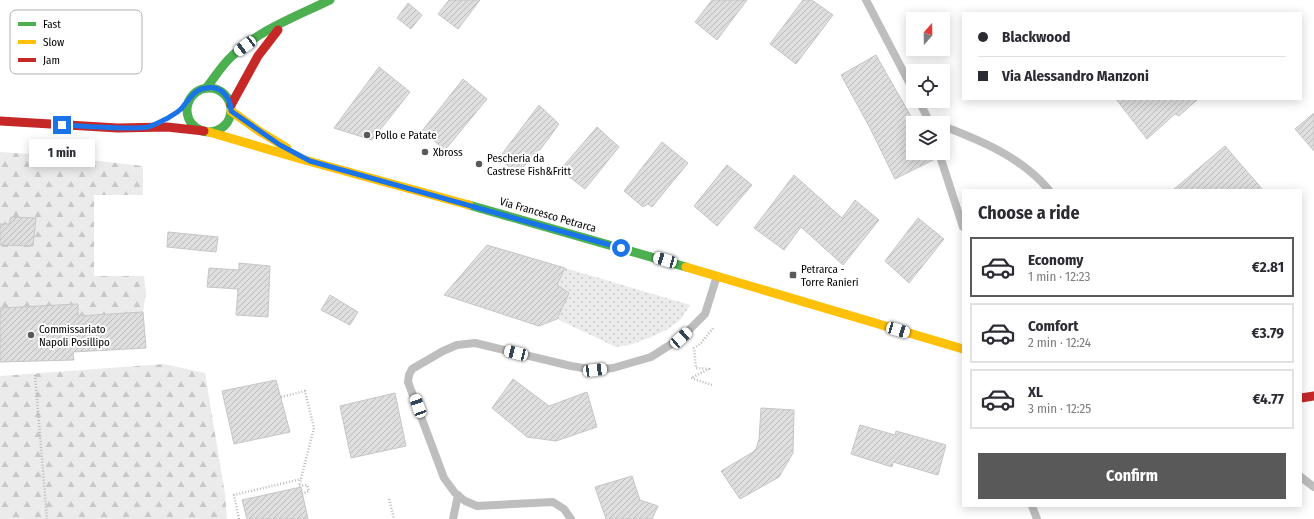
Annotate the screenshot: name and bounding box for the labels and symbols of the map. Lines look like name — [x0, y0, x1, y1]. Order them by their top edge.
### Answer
legend — [10, 10, 142, 74]
north arrow — [906, 12, 950, 56]
text: Fast — [43, 18, 61, 31]
car — [232, 34, 258, 58]
text: Slow — [43, 36, 64, 49]
text: Jam — [43, 54, 60, 67]
route end — [53, 116, 71, 134]
place label: Pollo e Patate — [375, 129, 437, 142]
marker: Pollo e Patate — [362, 130, 372, 140]
callout: 1 min — [29, 139, 95, 167]
place label: Xbross — [433, 146, 463, 159]
marker: Xbross — [420, 147, 430, 157]
place label: Pescheria da Castrese Fish&Fritt — [487, 152, 571, 178]
marker: Pescheria da Castrese Fish&Fritt — [474, 159, 484, 169]
street label: Via Francesco Petrarca — [498, 195, 598, 235]
route start — [612, 239, 630, 257]
car — [652, 251, 678, 269]
place label: Petrarca - Torre Ranieri — [801, 263, 859, 289]
marker: Petrarca - Torre Ranieri — [788, 270, 798, 280]
car — [885, 321, 911, 339]
place label: Commissariato Napoli Posillipo — [39, 323, 110, 349]
car — [668, 326, 694, 350]
marker: Commissariato Napoli Posillipo — [26, 330, 36, 340]
car — [503, 344, 529, 362]
car — [582, 363, 608, 377]
car — [408, 393, 428, 419]

